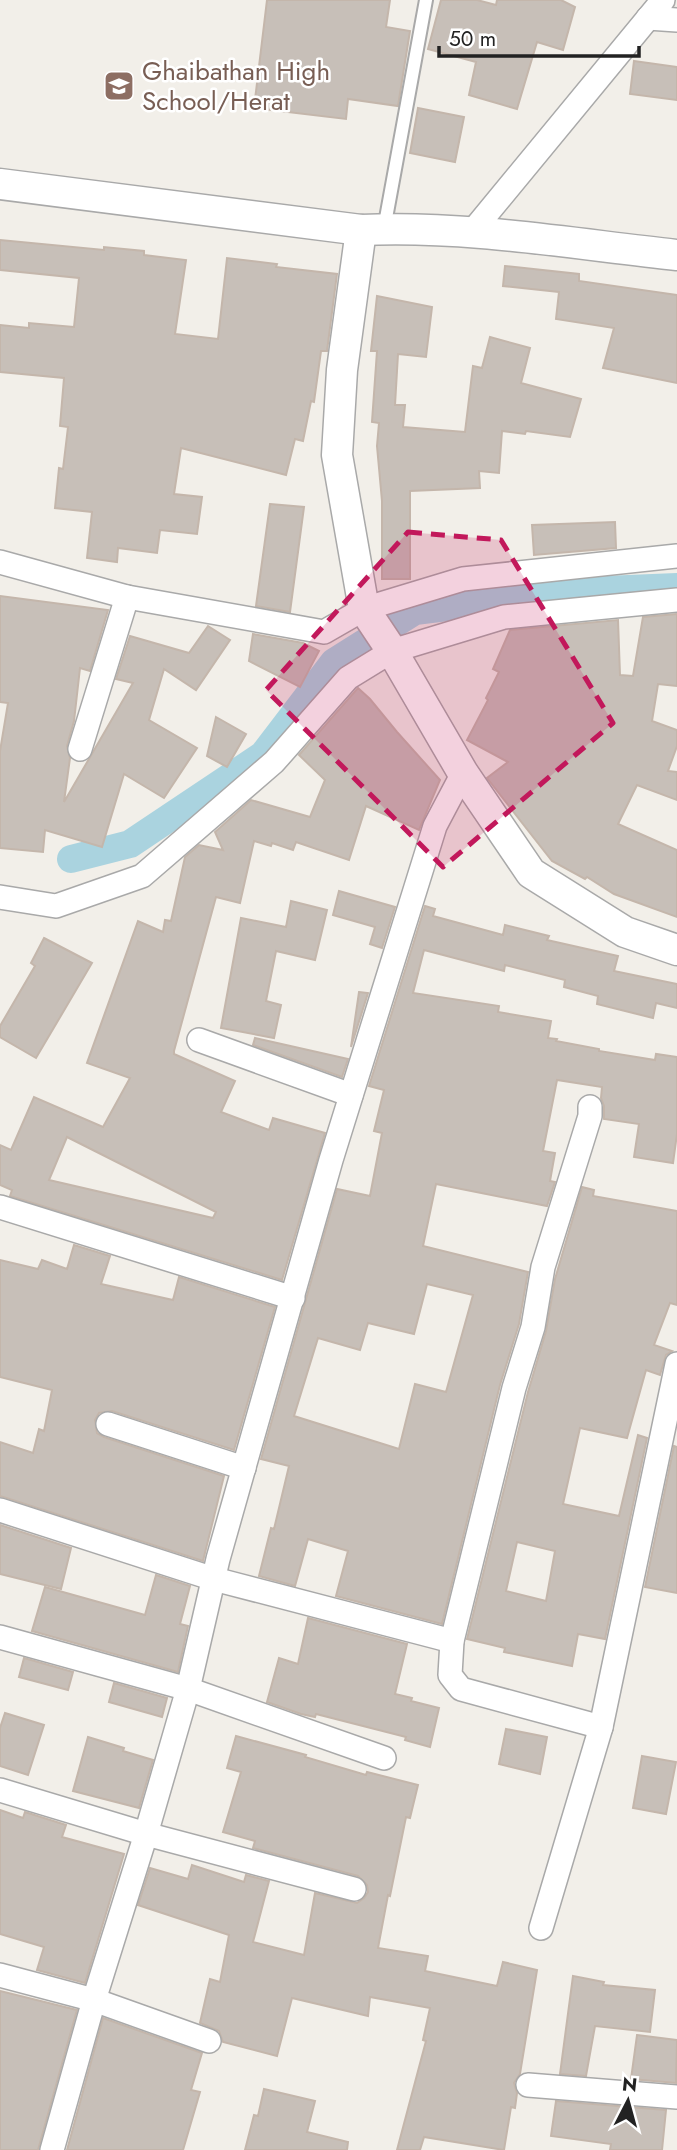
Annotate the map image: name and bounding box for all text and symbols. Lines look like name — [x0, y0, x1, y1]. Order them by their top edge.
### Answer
scale bar — [439, 14, 638, 58]
text: 50 m — [449, 24, 496, 54]
place label: Ghaibathan High School/Herat — [142, 52, 330, 120]
school or university icon: Ghaibathan High School/Herat — [102, 69, 136, 103]
north arrow — [593, 2066, 663, 2136]
text: N — [621, 2070, 639, 2099]

